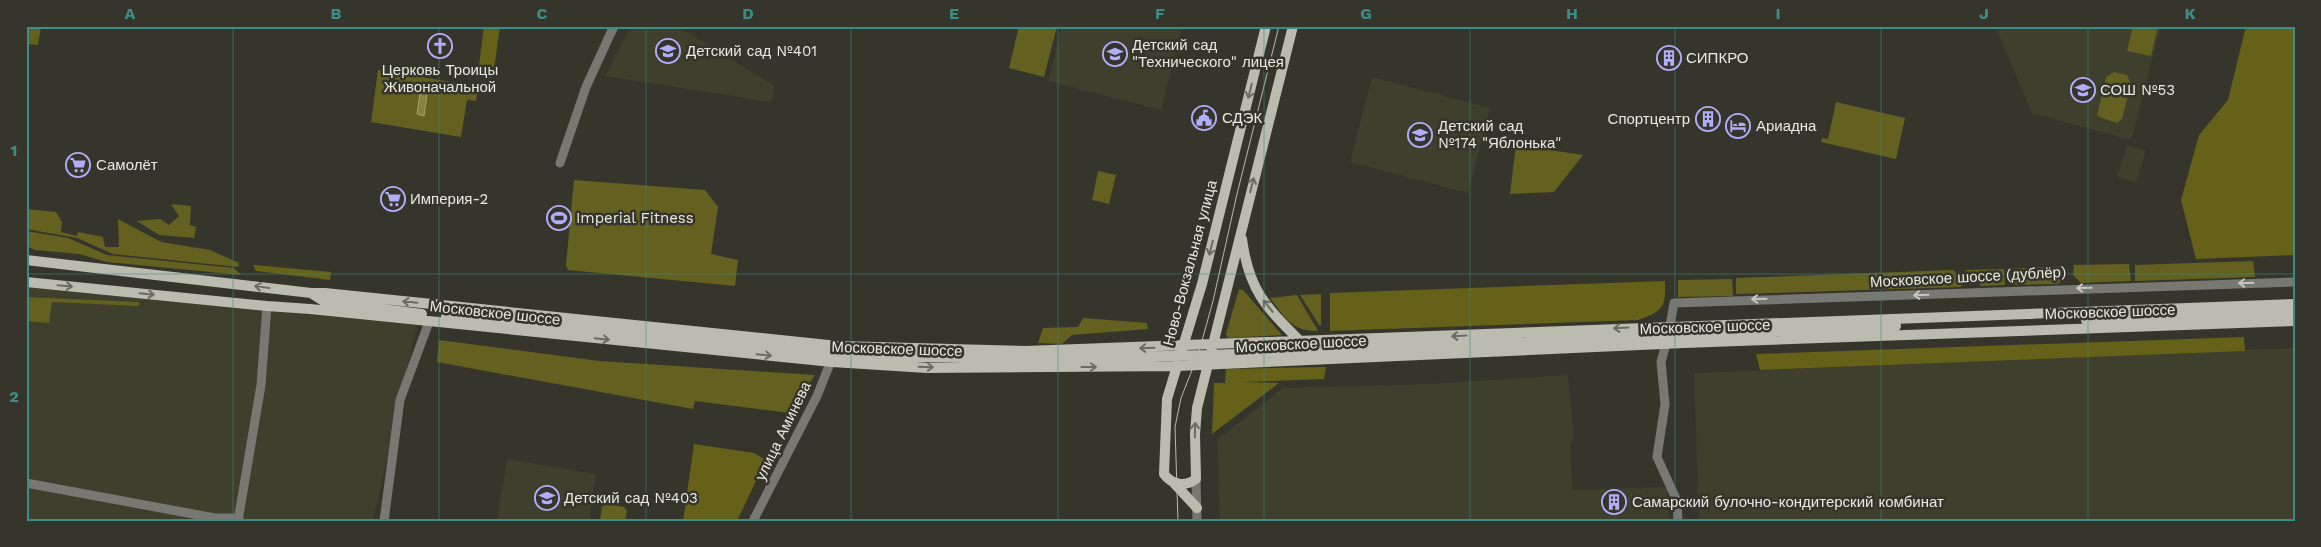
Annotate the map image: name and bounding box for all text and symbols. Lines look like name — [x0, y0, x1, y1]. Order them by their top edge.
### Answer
text: A — [125, 4, 136, 23]
text: B — [331, 4, 342, 23]
text: C — [537, 4, 548, 23]
text: D — [742, 4, 754, 23]
text: E — [949, 4, 959, 23]
text: F — [1155, 4, 1165, 23]
text: G — [1360, 4, 1372, 23]
text: H — [1566, 4, 1578, 23]
text: I — [1775, 4, 1781, 23]
text: J — [1979, 4, 1989, 23]
text: K — [2184, 4, 2196, 23]
church icon: Церковь Троицы Живоначальной — [427, 33, 453, 59]
place label: Детский сад "Технического" лицея — [1132, 36, 1284, 71]
school or university icon: Детский сад №401 — [655, 38, 681, 64]
school or university icon: Детский сад "Технического" лицея — [1102, 41, 1128, 67]
place label: Детский сад №401 — [686, 42, 817, 60]
building icon: СИПКРО — [1656, 45, 1682, 71]
place label: СИПКРО — [1686, 49, 1748, 67]
place label: Церковь Троицы Живоначальной — [382, 61, 498, 96]
school or university icon: СОШ №53 — [2070, 77, 2096, 103]
place label: СОШ №53 — [2100, 81, 2175, 99]
one-way arrow — [1245, 82, 1255, 98]
public building icon: СДЭК — [1191, 105, 1217, 131]
building icon: Спортцентр — [1695, 106, 1721, 132]
place label: СДЭК — [1222, 109, 1262, 127]
place label: Спортцентр — [1608, 110, 1690, 128]
hotel icon: Ариадна — [1725, 113, 1751, 139]
place label: Детский сад №174 "Яблонька" — [1438, 117, 1561, 152]
place label: Ариадна — [1756, 117, 1817, 135]
school or university icon: Детский сад №174 "Яблонька" — [1407, 122, 1433, 148]
text: 1 — [11, 141, 17, 160]
supermarket icon: Самолёт — [65, 152, 91, 178]
place label: Самолёт — [96, 156, 158, 174]
street label: Ново-Вокзальная улица — [1159, 177, 1221, 348]
one-way arrow — [1248, 178, 1257, 194]
supermarket icon: Империя-2 — [380, 186, 406, 212]
place label: Империя-2 — [410, 190, 488, 208]
sports icon: Imperial Fitness — [546, 205, 572, 231]
place label: Imperial Fitness — [576, 209, 694, 227]
one-way arrow — [1206, 240, 1215, 256]
street label: Московское шоссе (дублёр) — [1869, 263, 2067, 291]
one-way arrow — [2238, 279, 2254, 288]
one-way arrow — [57, 281, 73, 291]
one-way arrow — [255, 281, 271, 291]
one-way arrow — [2076, 283, 2092, 293]
one-way arrow — [139, 289, 155, 299]
one-way arrow — [1914, 291, 1930, 300]
one-way arrow — [1751, 294, 1768, 304]
one-way arrow — [402, 297, 418, 307]
street label: Московское шоссе — [429, 297, 561, 329]
one-way arrow — [1263, 300, 1274, 313]
street label: Московское шоссе — [2044, 301, 2176, 323]
street label: Московское шоссе — [1639, 316, 1771, 338]
one-way arrow — [1614, 324, 1630, 333]
one-way arrow — [1451, 331, 1467, 340]
street label: Московское шоссе — [1235, 332, 1367, 356]
one-way arrow — [594, 334, 610, 344]
street label: Московское шоссе — [831, 338, 963, 360]
one-way arrow — [1139, 343, 1156, 353]
one-way arrow — [756, 350, 772, 360]
one-way arrow — [1080, 362, 1096, 372]
one-way arrow — [918, 363, 934, 372]
street label: улица Аминева — [751, 378, 815, 483]
text: 2 — [9, 387, 19, 406]
one-way arrow — [1190, 422, 1200, 438]
school or university icon: Детский сад №403 — [534, 485, 560, 511]
place label: Детский сад №403 — [564, 489, 698, 507]
building icon: Самарский булочно-кондитерский комбинат — [1601, 489, 1627, 515]
place label: Самарский булочно-кондитерский комбинат — [1632, 493, 1944, 511]

